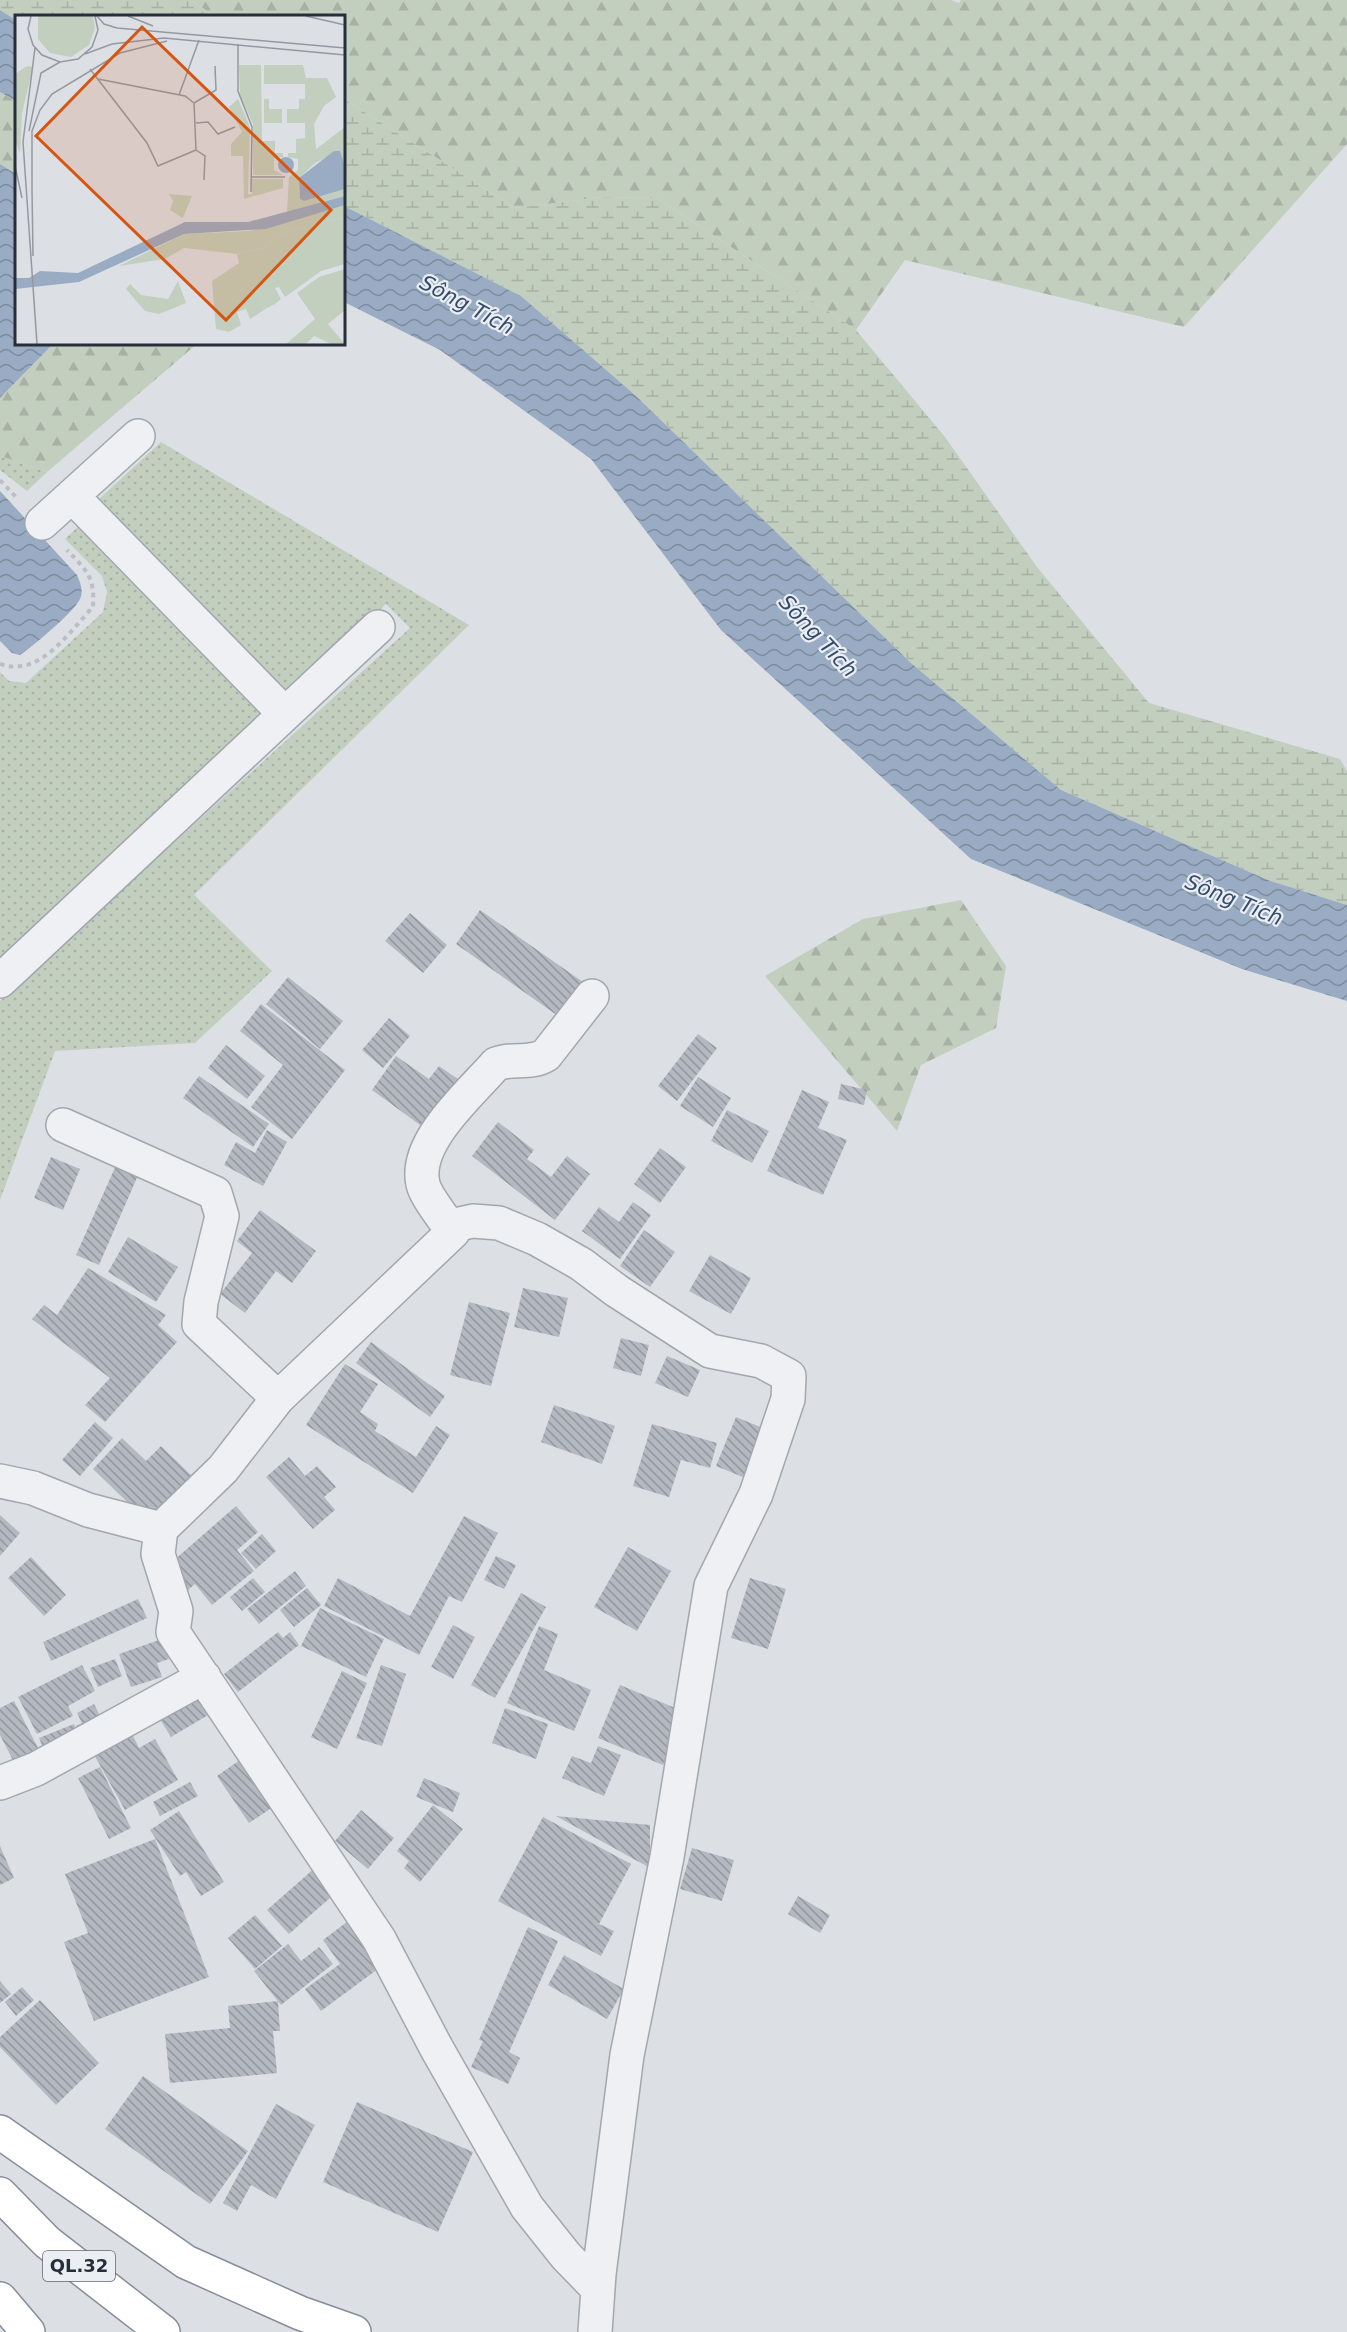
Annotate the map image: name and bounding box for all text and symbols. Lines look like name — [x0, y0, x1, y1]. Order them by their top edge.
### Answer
inset map — [15, 15, 345, 345]
water label: Sông Tích — [416, 270, 518, 340]
water label: Sông Tích — [774, 590, 862, 682]
water label: Sông Tích — [1182, 870, 1286, 930]
road number: QL.32 — [43, 2251, 115, 2281]

